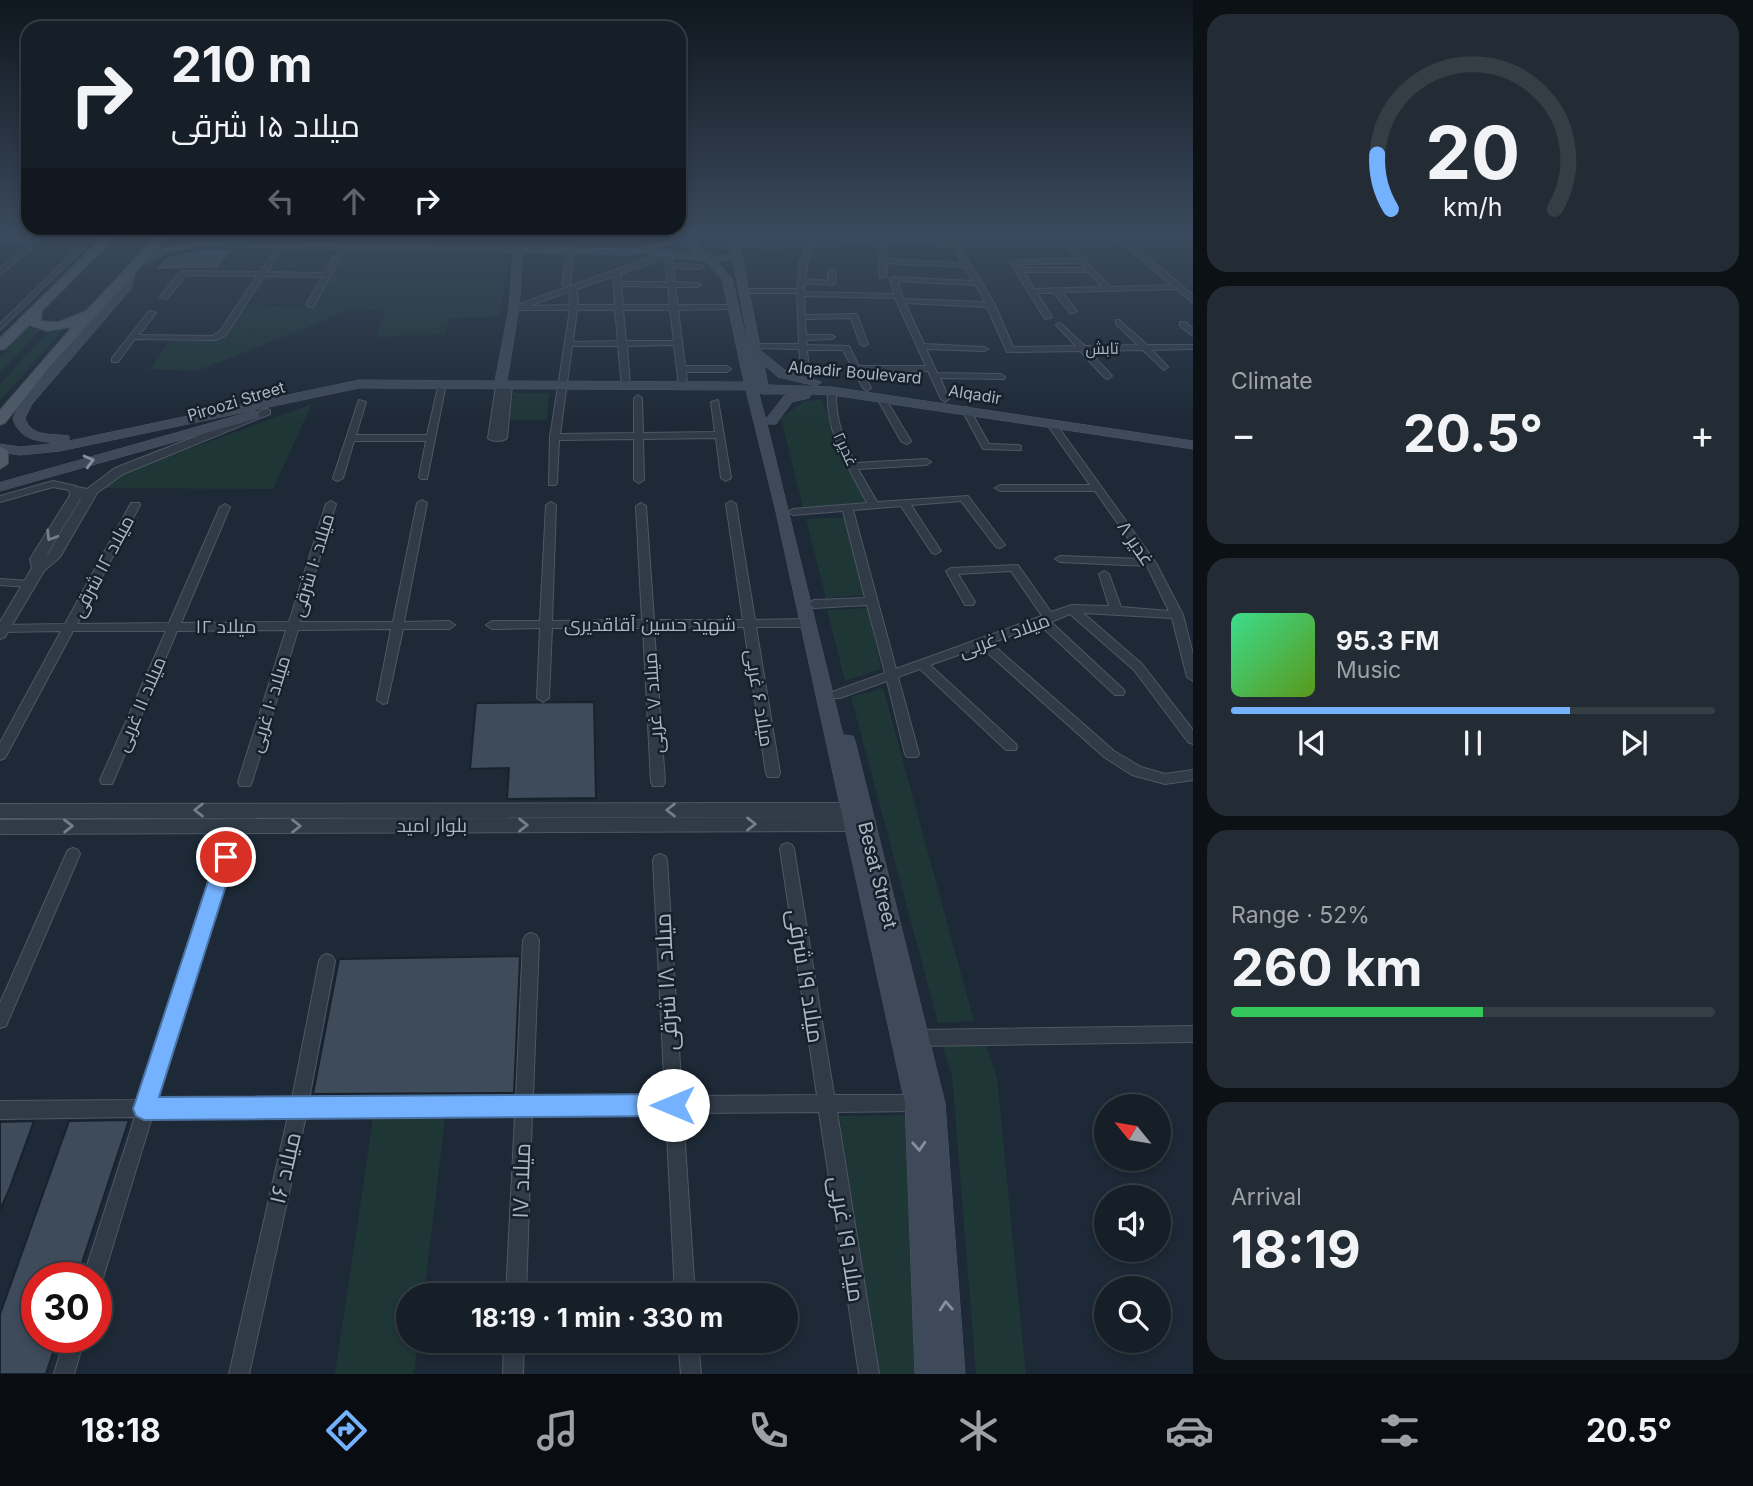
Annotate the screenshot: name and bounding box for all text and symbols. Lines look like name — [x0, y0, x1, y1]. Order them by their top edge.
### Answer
text: 210 m — [171, 35, 312, 94]
icon: right — [56, 49, 147, 140]
text: میلاد ۱۵ شرقی — [171, 106, 360, 145]
text: 20 — [1426, 108, 1520, 197]
icon: left — [262, 182, 300, 220]
icon: ahead — [335, 182, 373, 220]
icon: right — [408, 182, 446, 220]
text: km/h — [1443, 192, 1503, 222]
street label: تابش — [1085, 338, 1120, 359]
street label: Alqadir Boulevard — [788, 356, 922, 388]
text: Climate — [1231, 367, 1313, 395]
street label: Piroozi Street — [185, 377, 287, 425]
street label: Alqadir — [947, 380, 1003, 408]
text: 20.5° — [1403, 402, 1543, 465]
text: − — [1231, 411, 1256, 457]
text: + — [1690, 411, 1715, 457]
street label: غدیر۲ — [829, 429, 863, 469]
one-way arrow — [83, 455, 95, 469]
street label: میلاد ۱۲ شرقی — [66, 511, 139, 621]
street label: میلاد ۱۰ شرقی — [286, 511, 339, 620]
street label: غدیر ۸ — [1112, 516, 1159, 570]
one-way arrow — [46, 529, 59, 542]
street label: میلاد ۱ غربی — [956, 608, 1053, 663]
street label: شهید حسین آقاقدیری — [564, 613, 736, 636]
street label: میلاد ۱۲ — [196, 615, 256, 638]
text: 95.3 FM — [1336, 625, 1439, 656]
street label: میلاد ۶ غربی — [740, 648, 779, 748]
street label: میلاد ۷ غربی — [639, 652, 668, 754]
street label: میلاد ۱۱ غربی — [110, 653, 171, 755]
street label: میلاد ۱۰ غربی — [244, 653, 295, 755]
text: Music — [1336, 656, 1401, 684]
icon: previous — [1293, 724, 1331, 762]
icon: pause — [1454, 724, 1492, 762]
icon: next — [1615, 724, 1653, 762]
one-way arrow — [193, 802, 203, 818]
one-way arrow — [665, 802, 676, 818]
street label: بلوار امید — [397, 814, 467, 837]
one-way arrow — [746, 816, 756, 832]
one-way arrow — [518, 817, 529, 833]
one-way arrow — [291, 818, 301, 834]
one-way arrow — [63, 819, 74, 834]
street label: Besat Street — [853, 819, 902, 931]
pin — [196, 827, 256, 887]
icon: arrive — [207, 838, 245, 876]
text: Range · 52% — [1231, 901, 1370, 929]
street label: میلاد ۱۹ شرقی — [782, 907, 830, 1045]
street label: میلاد ۱۸ شرقی — [648, 912, 684, 1052]
text: 260 km — [1231, 936, 1423, 999]
position arrow — [636, 1068, 710, 1142]
north arrow — [1094, 1094, 1171, 1171]
map controls — [1094, 1094, 1171, 1353]
street label: میلاد ۱۶ — [263, 1129, 307, 1207]
one-way arrow — [911, 1141, 926, 1152]
street label: میلاد ۱۷ — [506, 1143, 536, 1219]
street label: میلاد ۱۹ غربی — [823, 1174, 871, 1304]
text: Arrival — [1231, 1183, 1302, 1211]
button: sound — [1094, 1185, 1171, 1262]
text: 18:19 — [1231, 1218, 1361, 1281]
speed limit sign: 30 — [21, 1262, 112, 1353]
button: search — [1094, 1276, 1171, 1353]
one-way arrow — [938, 1300, 953, 1311]
text: 18:19 · 1 min · 330 m — [471, 1302, 723, 1333]
icon: directions — [322, 1406, 371, 1455]
icon: music — [533, 1406, 582, 1455]
icon: phone — [744, 1406, 793, 1455]
icon: climate — [954, 1406, 1003, 1455]
icon: car — [1165, 1406, 1214, 1455]
icon: filters — [1375, 1406, 1424, 1455]
text: 18:18 — [81, 1411, 161, 1450]
text: 20.5° — [1586, 1411, 1672, 1450]

